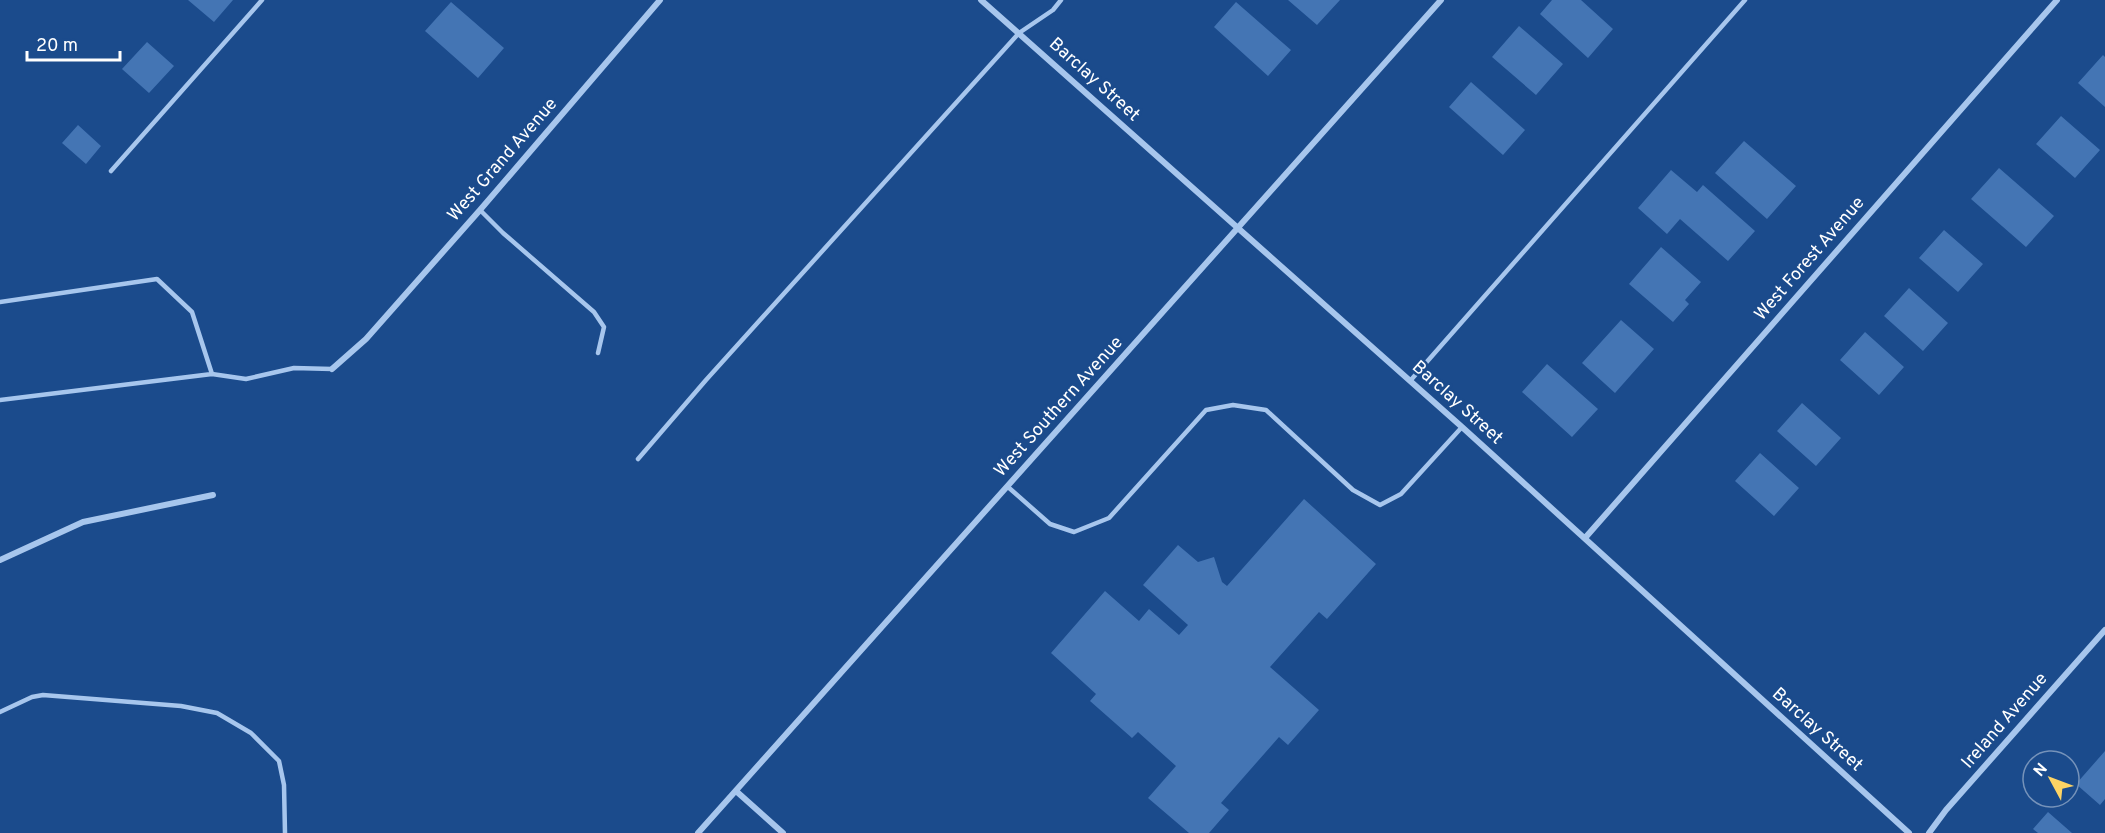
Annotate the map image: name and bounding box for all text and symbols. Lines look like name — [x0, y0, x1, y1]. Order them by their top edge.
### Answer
scale bar — [27, 24, 120, 62]
street label: Barclay Street — [1044, 33, 1144, 127]
text: 20 m — [36, 35, 78, 58]
street label: West Grand Avenue — [443, 93, 563, 227]
street label: West Forest Avenue — [1750, 192, 1870, 326]
street label: West Southern Avenue — [990, 332, 1128, 482]
street label: Barclay Street — [1407, 356, 1507, 450]
street label: Ireland Avenue — [1957, 668, 2053, 774]
street label: Barclay Street — [1767, 683, 1867, 777]
north arrow — [2021, 749, 2081, 809]
text: N — [2030, 760, 2053, 781]

